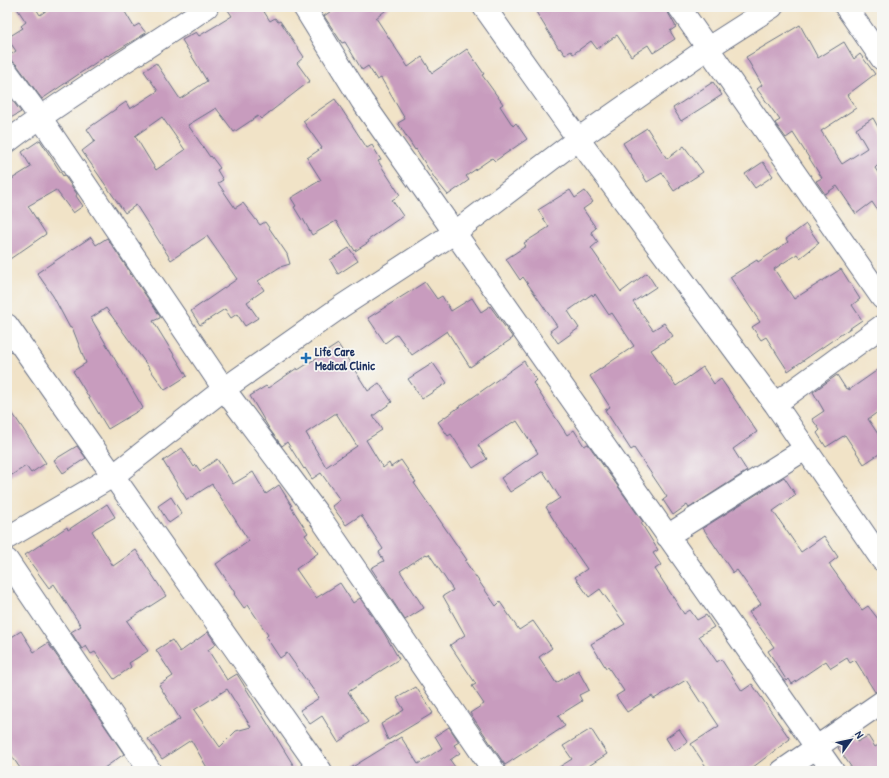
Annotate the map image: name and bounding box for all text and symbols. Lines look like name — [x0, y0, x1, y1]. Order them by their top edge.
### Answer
place label: Life Care Medical Clinic — [315, 343, 375, 374]
marker: Life Care Medical Clinic — [300, 352, 312, 364]
north arrow — [831, 720, 871, 760]
text: N — [852, 728, 867, 741]

